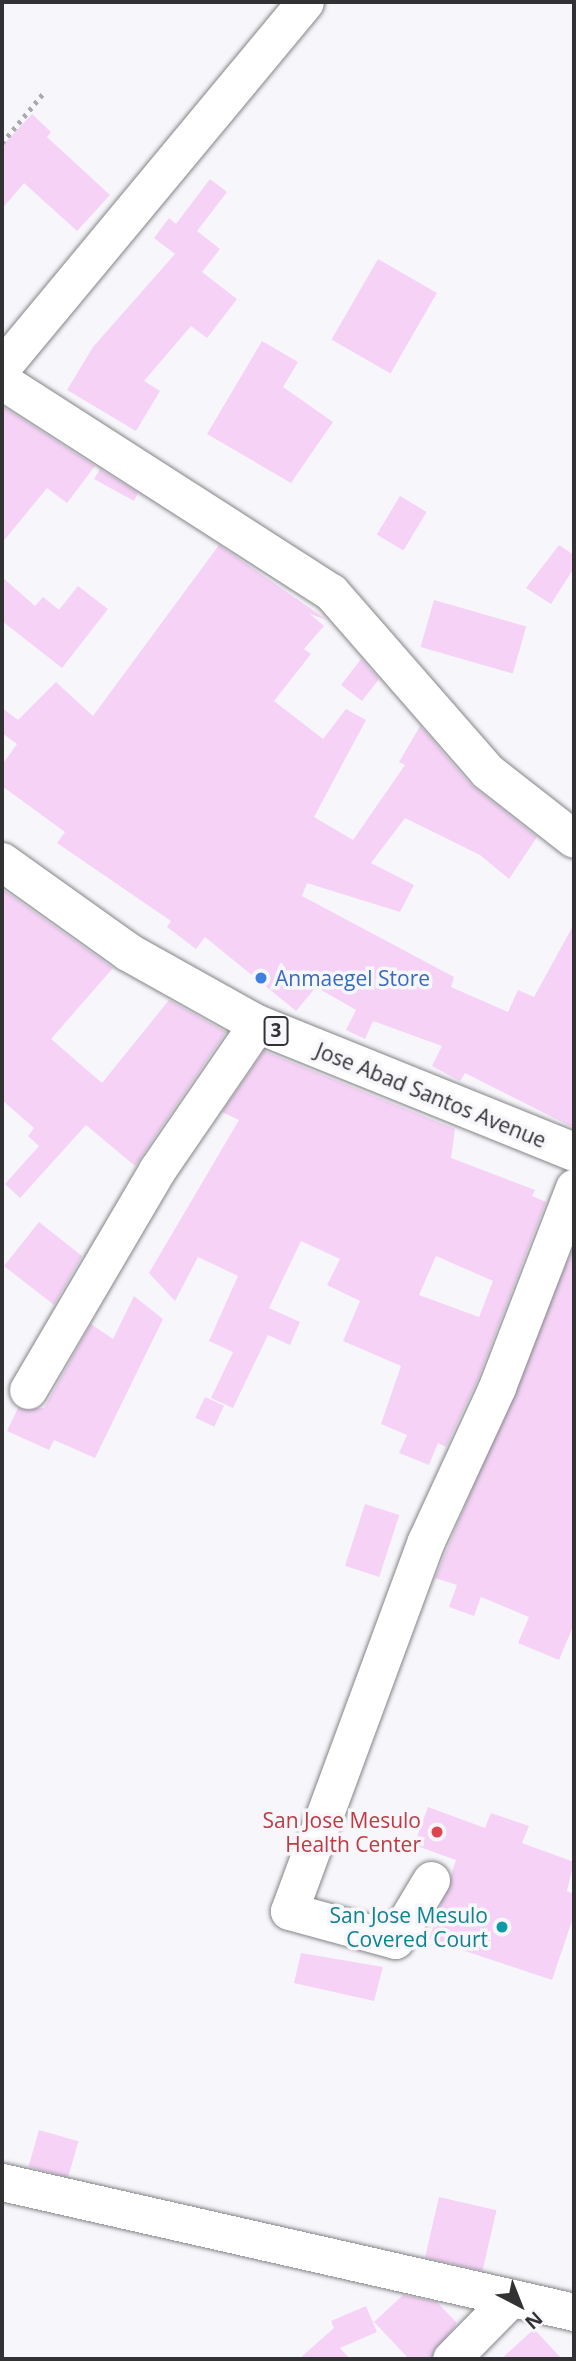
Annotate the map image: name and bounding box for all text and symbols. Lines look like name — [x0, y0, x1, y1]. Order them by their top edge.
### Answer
place label: Anmaegel Store — [275, 965, 430, 991]
marker: Anmaegel Store — [253, 970, 269, 986]
road number: 3 — [262, 1015, 290, 1046]
street label: Jose Abad Santos Avenue — [312, 1037, 550, 1153]
place label: San Jose Mesulo Health Center — [262, 1807, 421, 1857]
marker: San Jose Mesulo Health Center — [427, 1822, 447, 1842]
place label: San Jose Mesulo Covered Court — [329, 1902, 488, 1952]
marker: San Jose Mesulo Covered Court — [494, 1919, 510, 1935]
north arrow — [485, 2270, 555, 2340]
text: N — [520, 2306, 548, 2335]

